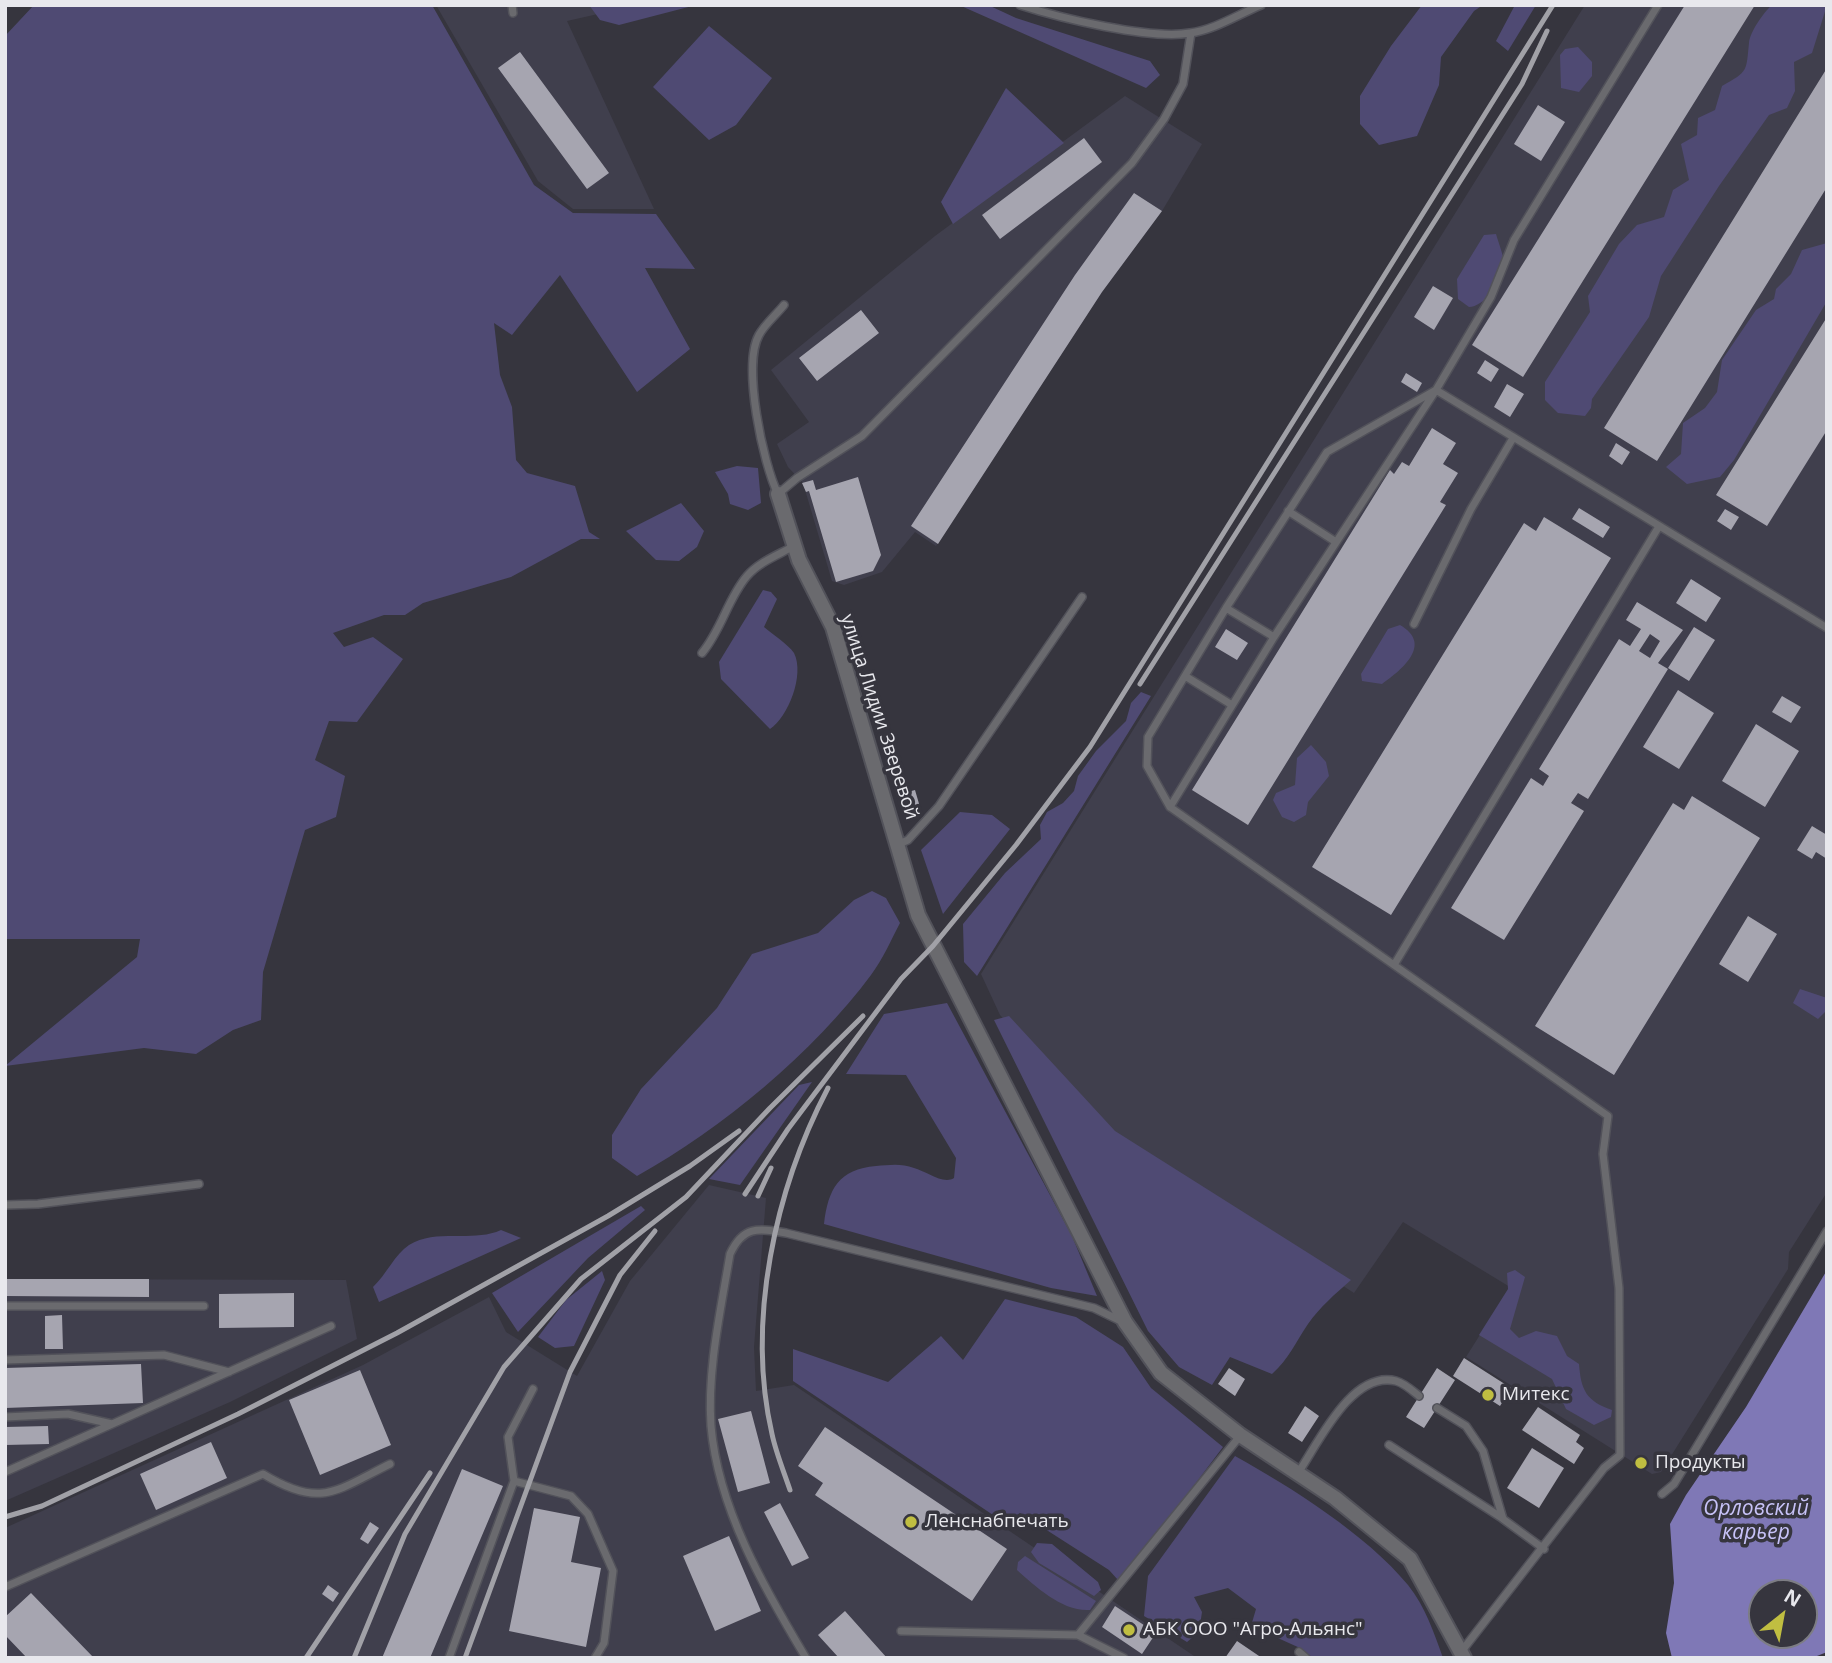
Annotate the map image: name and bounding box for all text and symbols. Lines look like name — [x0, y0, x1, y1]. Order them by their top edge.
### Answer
street label: улица Лидии Зверевой — [835, 611, 923, 823]
place label: Митекс — [1502, 1384, 1570, 1406]
marker: Митекс — [1480, 1387, 1496, 1403]
place label: Продукты — [1655, 1452, 1746, 1474]
marker: Продукты — [1633, 1455, 1649, 1471]
water label: Орловский карьер — [1703, 1496, 1809, 1546]
place label: Ленснабпечать — [925, 1511, 1069, 1533]
marker: Ленснабпечать — [903, 1514, 919, 1530]
north arrow — [1748, 1579, 1818, 1649]
text: N — [1779, 1583, 1806, 1613]
place label: АБК ООО "Агро-Альянс" — [1143, 1619, 1363, 1641]
marker: АБК ООО "Агро-Альянс" — [1121, 1622, 1137, 1638]

